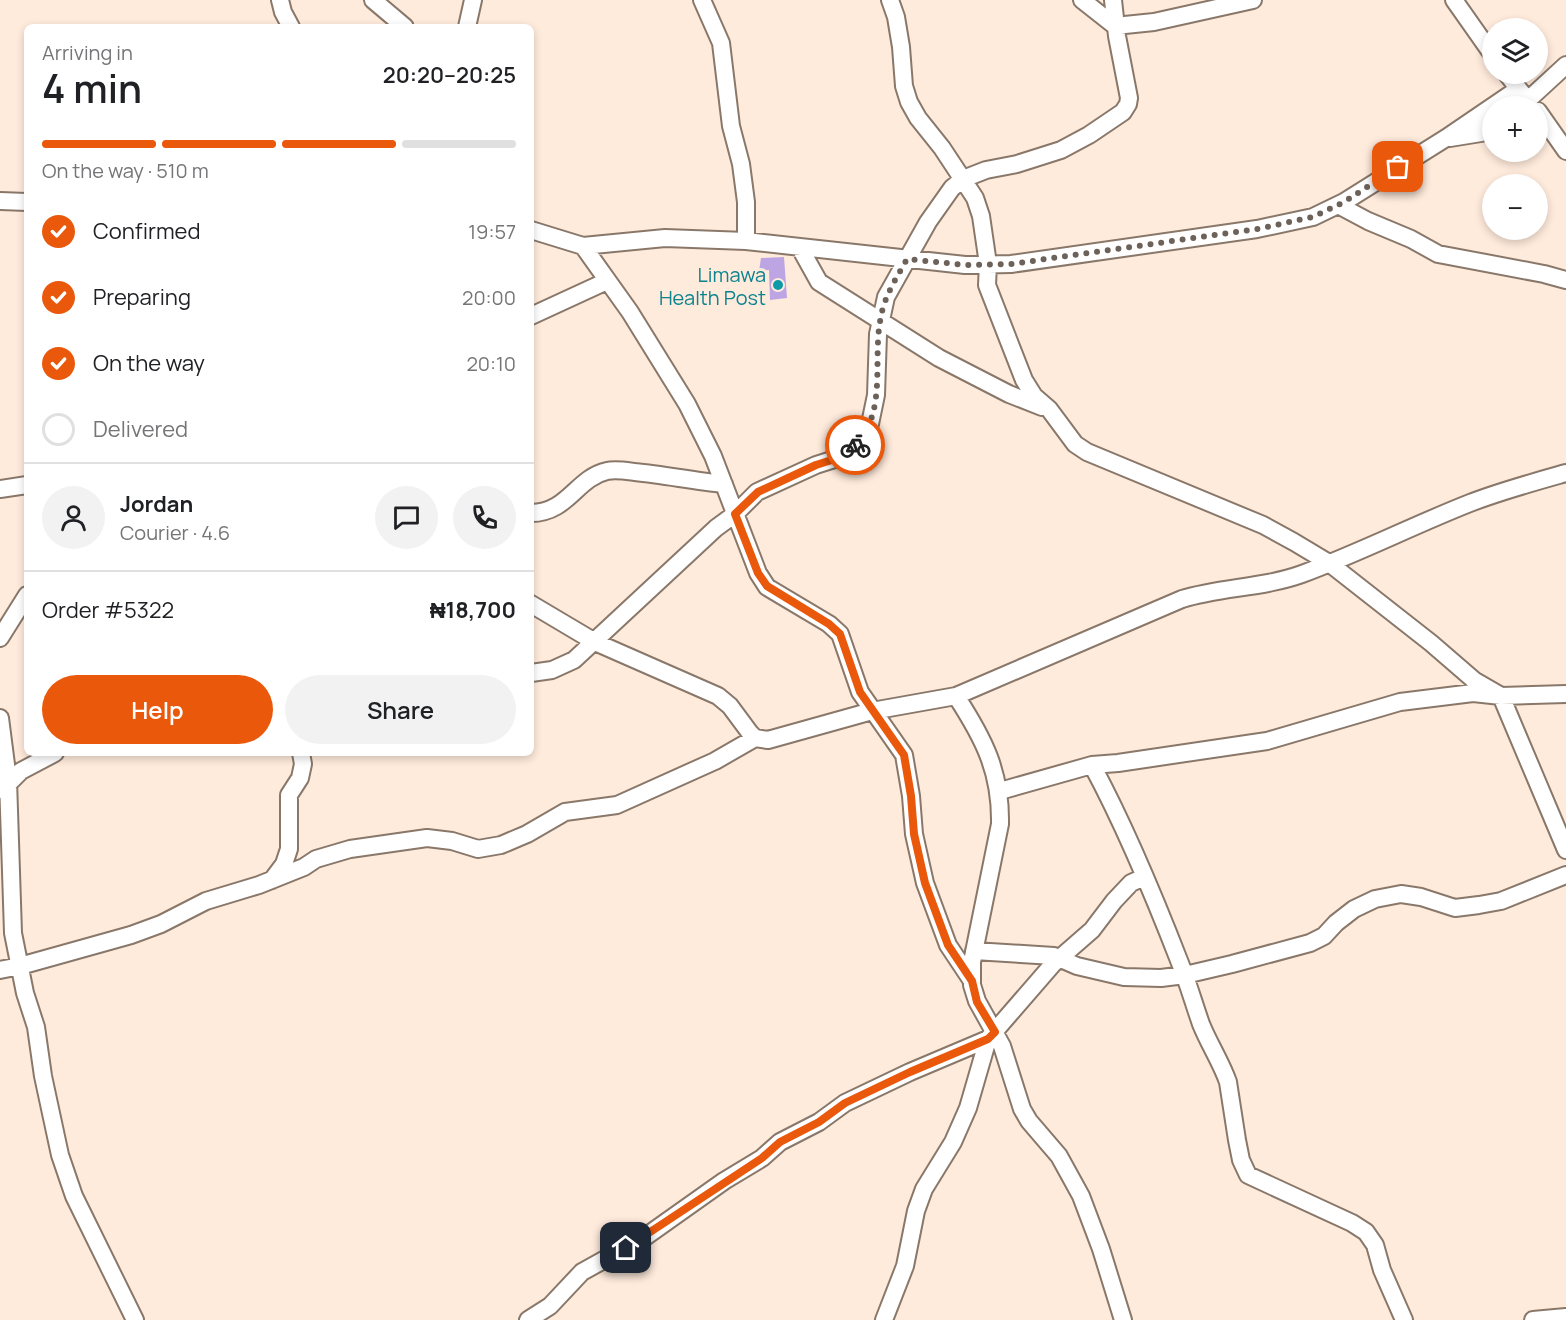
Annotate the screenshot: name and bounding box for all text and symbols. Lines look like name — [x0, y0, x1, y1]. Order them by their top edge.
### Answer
map controls — [1482, 18, 1548, 240]
button: layers — [1482, 18, 1548, 84]
text: Arriving in — [42, 39, 133, 66]
text: 20:20–20:25 — [383, 60, 516, 90]
text: 4 min — [42, 61, 142, 115]
button: + — [1482, 96, 1548, 162]
pin — [1372, 141, 1423, 192]
icon: bag — [1381, 150, 1414, 183]
text: On the way · 510 m — [42, 157, 209, 184]
button: − — [1482, 174, 1548, 240]
icon: check — [42, 215, 75, 248]
text: Confirmed — [93, 216, 201, 246]
text: 19:57 — [468, 218, 516, 245]
place label: Limawa Health Post — [659, 261, 766, 311]
marker: Limawa Health Post — [771, 278, 785, 292]
icon: check — [42, 281, 75, 314]
text: Preparing — [93, 282, 191, 312]
text: 20:00 — [462, 284, 516, 311]
icon: check — [42, 347, 75, 380]
text: On the way — [93, 348, 205, 378]
text: 20:10 — [466, 350, 516, 377]
text: Delivered — [93, 414, 188, 444]
courier — [825, 415, 885, 475]
icon: bike — [839, 429, 872, 462]
button: person — [42, 486, 105, 549]
button: chat — [375, 486, 438, 549]
button: phone — [453, 486, 516, 549]
text: Jordan — [120, 489, 193, 519]
text: Courier · 4.6 — [120, 519, 230, 546]
text: Order #5322 — [42, 595, 174, 625]
text: ₦18,700 — [430, 595, 516, 625]
button: Help — [42, 675, 273, 744]
button: Share — [285, 675, 516, 744]
pin — [600, 1222, 651, 1273]
icon: home — [609, 1231, 642, 1264]

